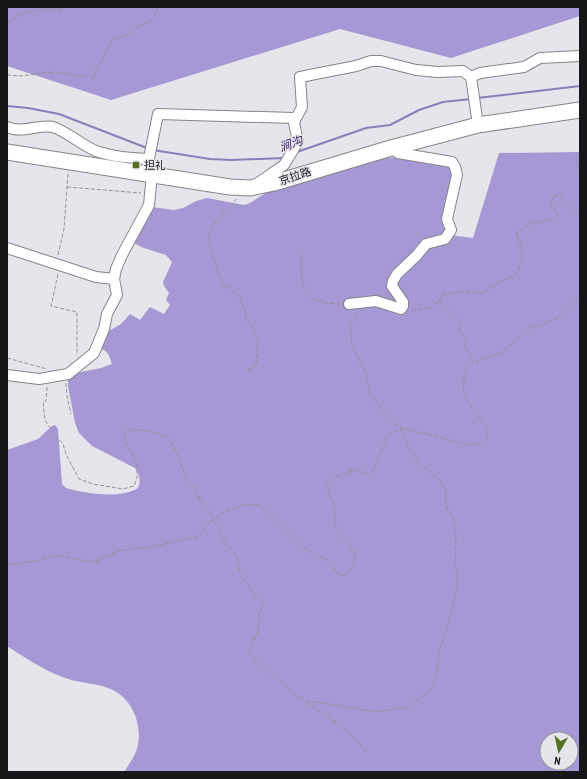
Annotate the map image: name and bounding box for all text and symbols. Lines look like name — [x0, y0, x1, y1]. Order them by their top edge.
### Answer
water label: 涧沟 — [277, 132, 307, 155]
place label: 担礼 — [144, 158, 166, 172]
marker: 担礼 — [131, 160, 141, 170]
street label: 京拉路 — [277, 164, 313, 188]
north arrow — [539, 731, 579, 771]
text: N — [553, 753, 561, 768]

